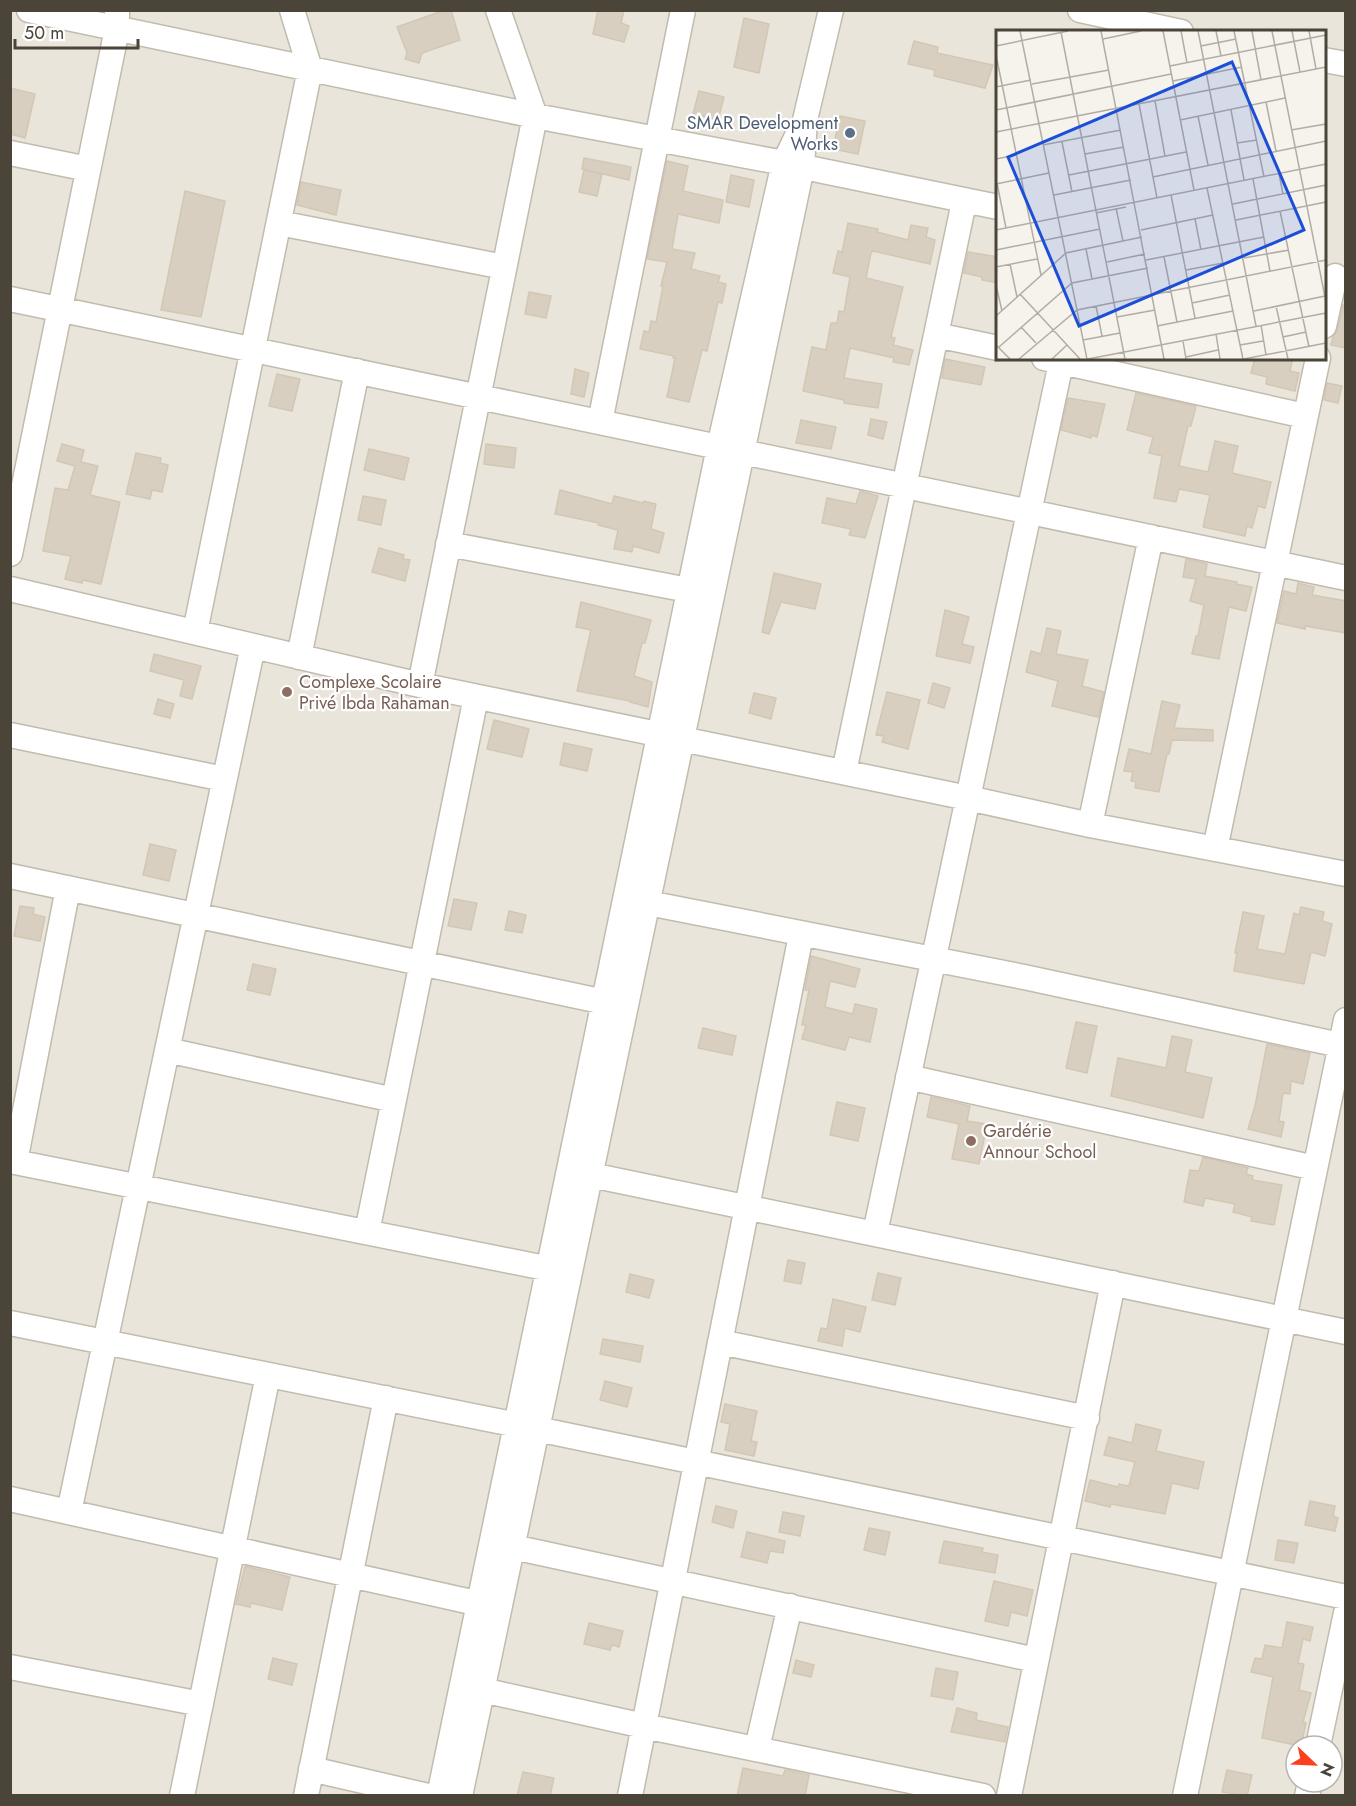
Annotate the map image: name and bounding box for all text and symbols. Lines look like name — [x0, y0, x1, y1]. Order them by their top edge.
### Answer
scale bar — [15, 12, 138, 50]
text: 50 m — [24, 20, 64, 46]
inset map — [996, 30, 1326, 360]
place label: SMAR Development Works — [687, 110, 839, 157]
marker: SMAR Development Works — [843, 126, 857, 140]
place label: Complexe Scolaire Privé Ibda Rahaman — [299, 669, 450, 716]
marker: Complexe Scolaire Privé Ibda Rahaman — [280, 685, 294, 699]
place label: Gardérie Annour School — [983, 1118, 1096, 1165]
marker: Gardérie Annour School — [964, 1134, 978, 1148]
north arrow — [1284, 1734, 1344, 1794]
text: N — [1314, 1759, 1340, 1780]

